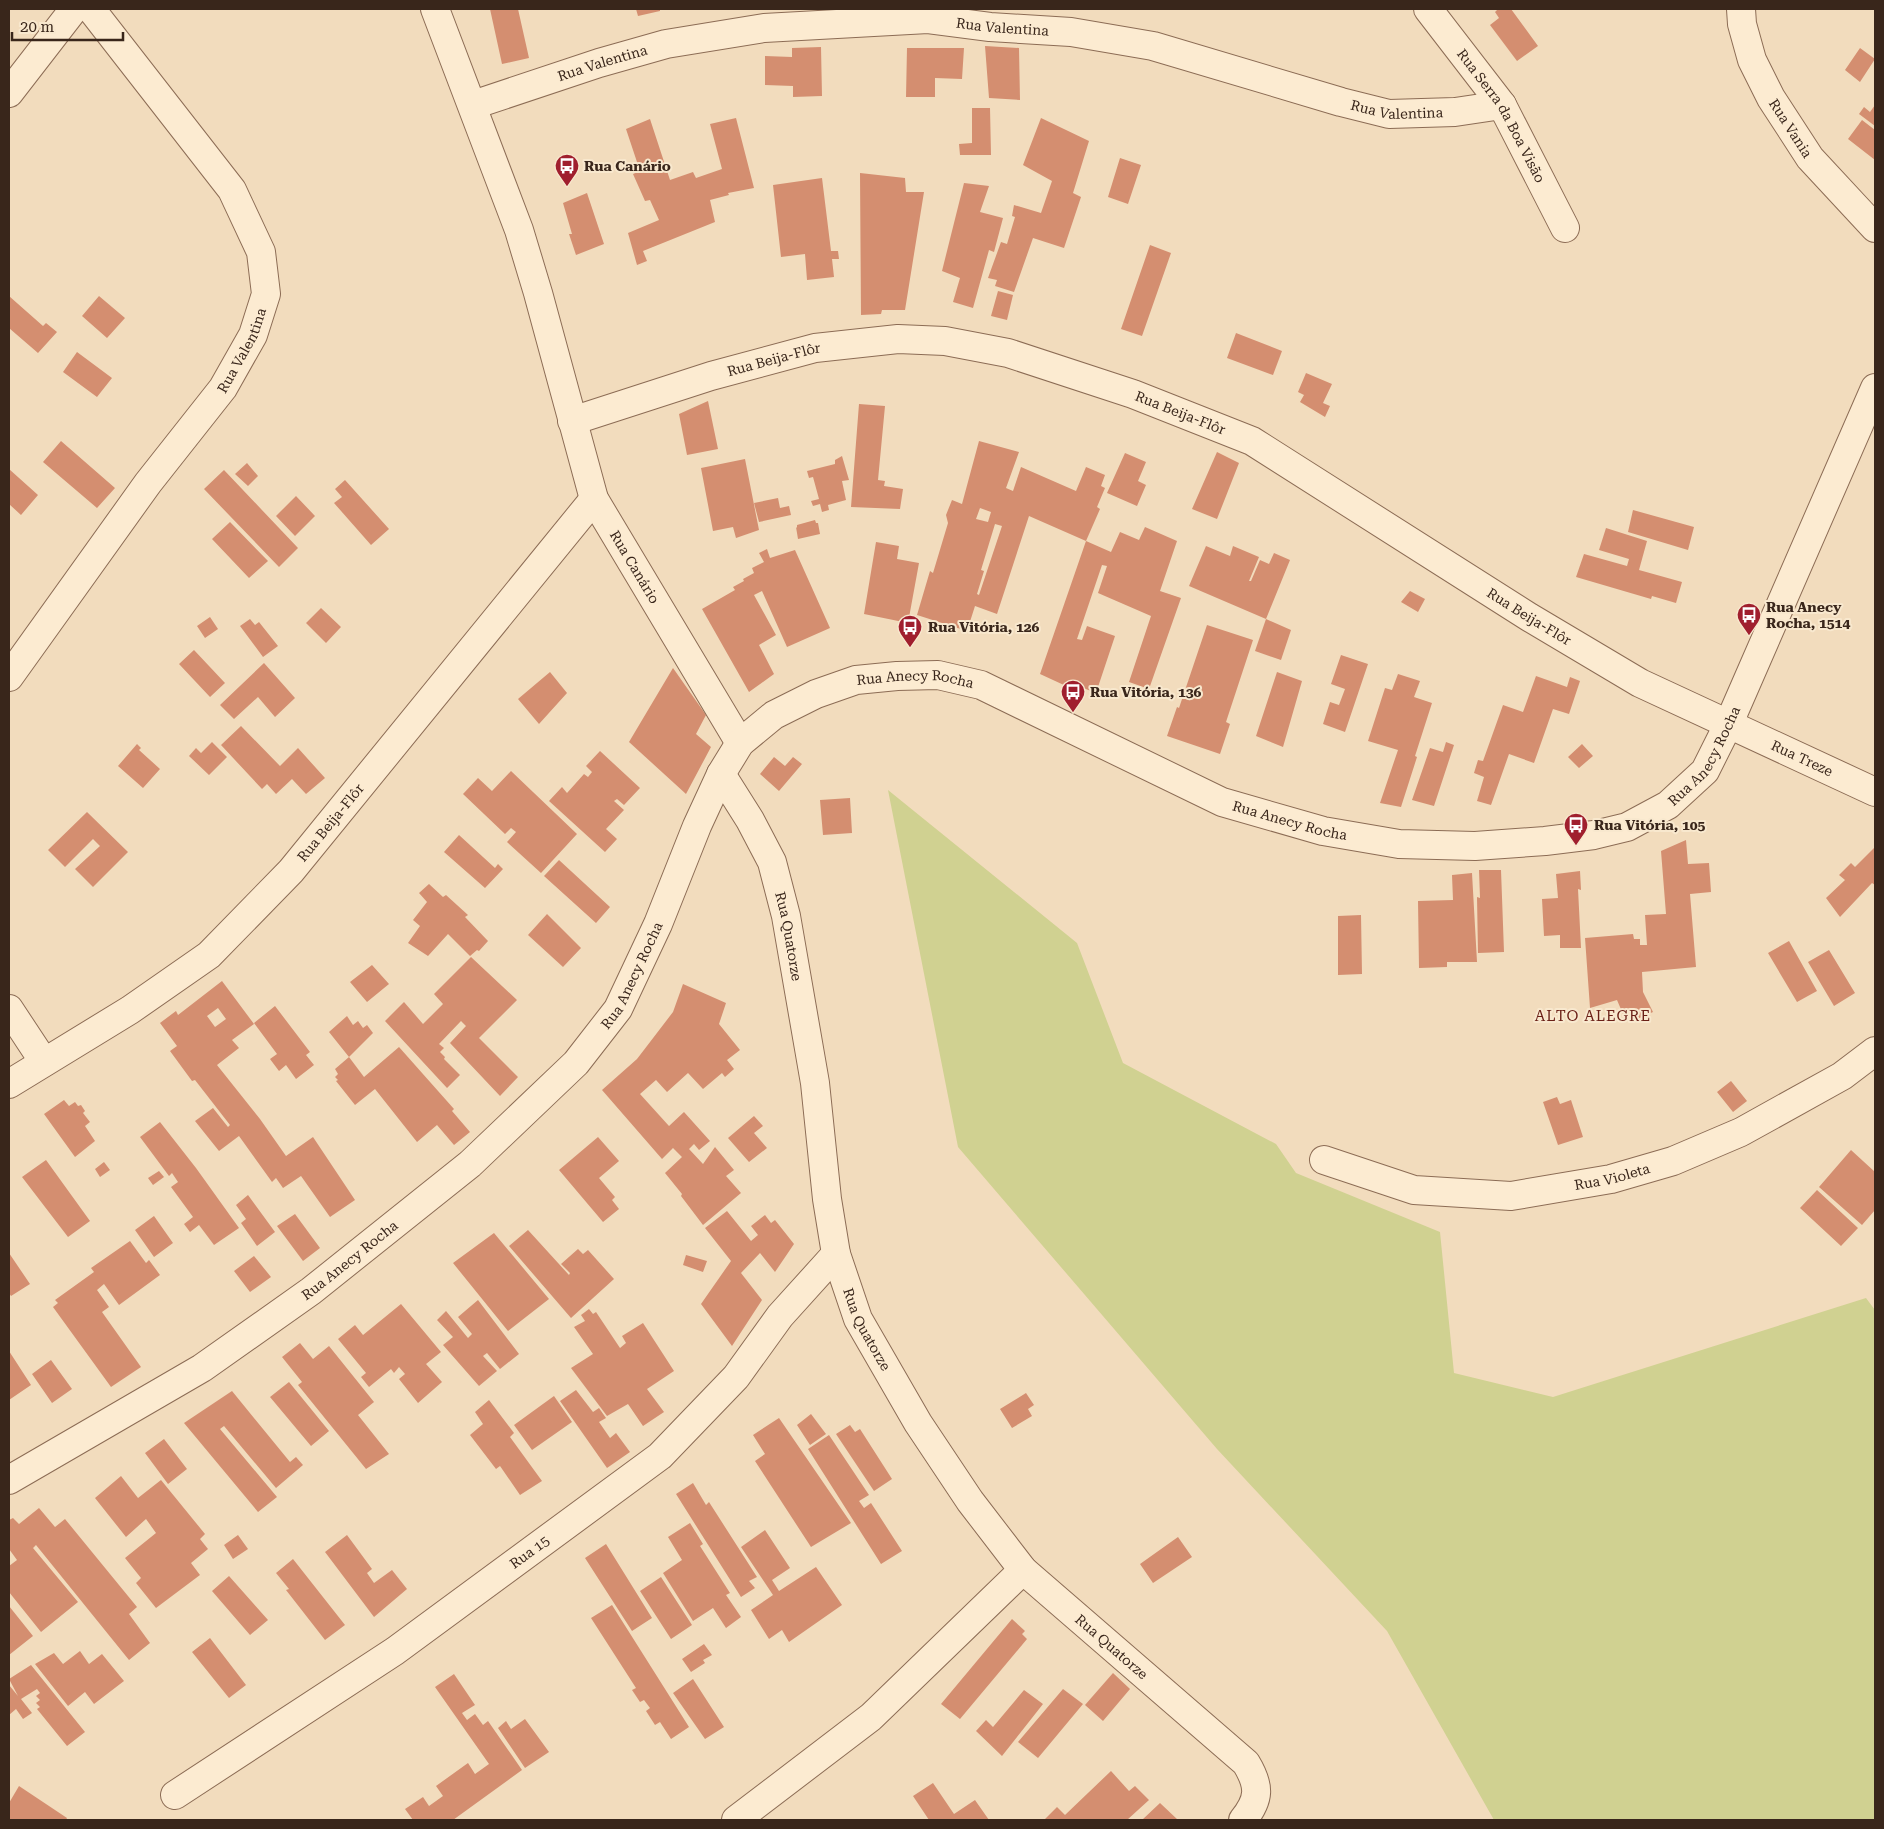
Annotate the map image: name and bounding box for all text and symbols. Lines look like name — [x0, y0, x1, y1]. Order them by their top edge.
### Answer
scale bar — [12, 10, 124, 42]
street label: Rua Valentina — [955, 15, 1050, 39]
text: 20 m — [20, 18, 55, 36]
street label: Rua Valentina — [555, 42, 649, 84]
street label: Rua Serra da Boa Visão — [1454, 46, 1548, 185]
street label: Rua Vania — [1766, 96, 1816, 161]
street label: Rua Valentina — [1349, 97, 1444, 122]
bus stop icon: Rua Canário — [554, 153, 580, 187]
place label: Rua Canário — [584, 158, 671, 174]
street label: Rua Valentina — [214, 305, 269, 396]
street label: Rua Beija-Flôr — [725, 339, 821, 379]
street label: Rua Beija-Flôr — [1133, 388, 1228, 438]
street label: Rua Canário — [607, 528, 663, 607]
street label: Rua Beija-Flôr — [1484, 584, 1574, 648]
place label: Rua Anecy Rocha, 1514 — [1766, 599, 1850, 631]
bus stop icon: Rua Anecy Rocha, 1514 — [1736, 602, 1762, 636]
bus stop icon: Rua Vitória, 126 — [897, 614, 923, 648]
place label: Rua Vitória, 126 — [928, 619, 1040, 635]
street label: Rua Anecy Rocha — [856, 667, 976, 691]
bus stop icon: Rua Vitória, 136 — [1060, 679, 1086, 713]
place label: Rua Vitória, 136 — [1090, 684, 1202, 700]
street label: Rua Anecy Rocha — [1665, 703, 1743, 809]
street label: Rua Treze — [1769, 737, 1836, 779]
street label: Rua Beija-Flôr — [294, 780, 367, 865]
street label: Rua Anecy Rocha — [1231, 797, 1349, 843]
bus stop icon: Rua Vitória, 105 — [1563, 812, 1589, 846]
place label: Rua Vitória, 105 — [1594, 817, 1706, 833]
street label: Rua Quatorze — [772, 890, 805, 982]
street label: Rua Anecy Rocha — [598, 919, 666, 1032]
district label: ALTO ALEGRE — [1535, 1007, 1651, 1025]
street label: Rua Violeta — [1573, 1160, 1652, 1193]
street label: Rua Anecy Rocha — [298, 1217, 401, 1303]
street label: Rua Quatorze — [840, 1286, 894, 1374]
street label: Rua 15 — [507, 1532, 553, 1572]
street label: Rua Quatorze — [1072, 1611, 1151, 1682]

